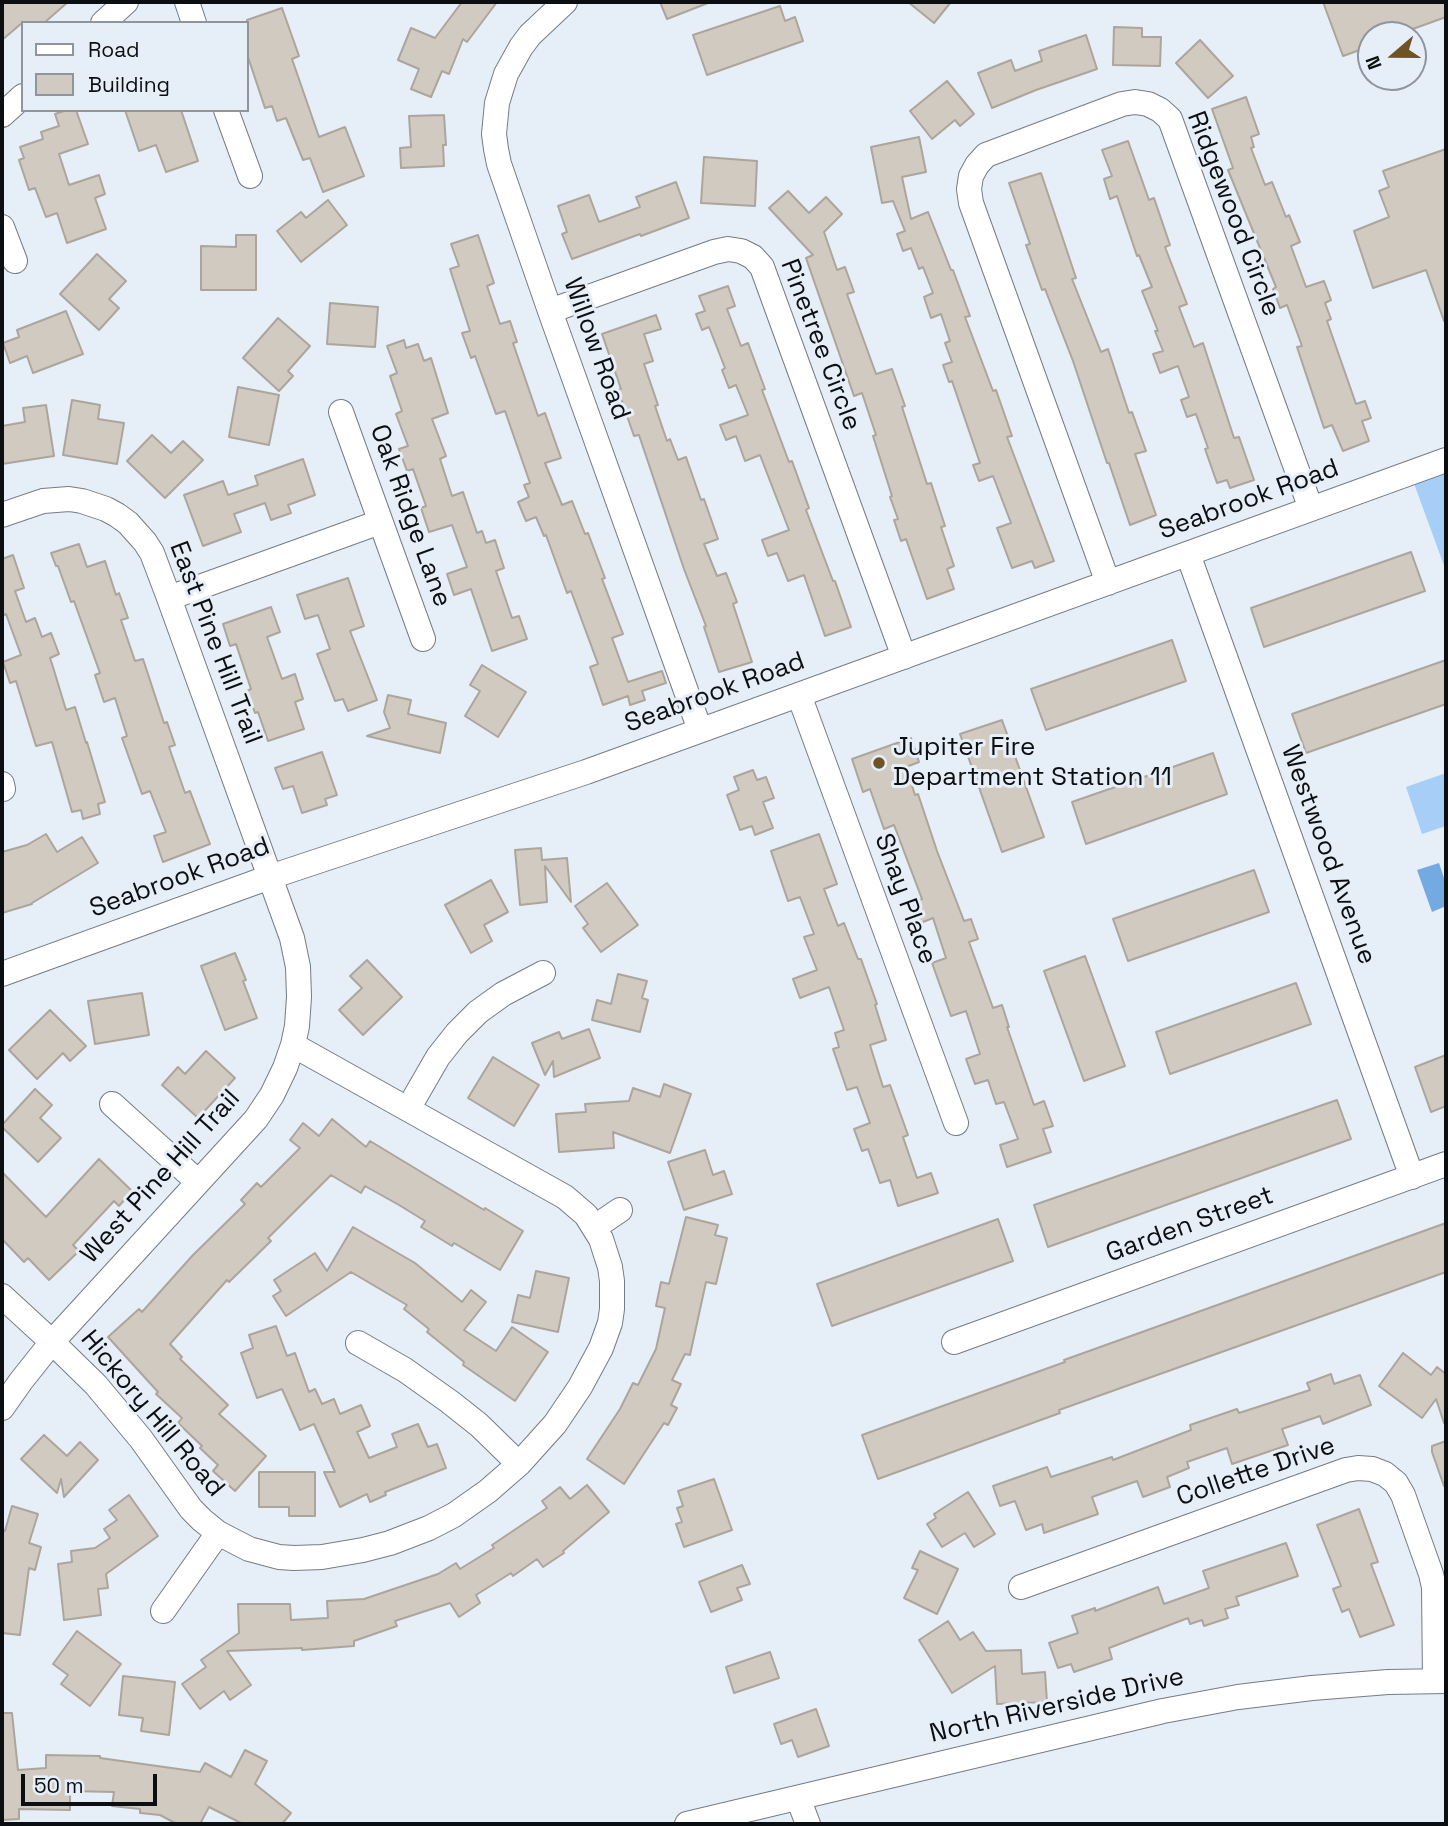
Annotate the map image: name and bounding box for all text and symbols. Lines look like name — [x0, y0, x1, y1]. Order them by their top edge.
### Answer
legend — [21, 21, 248, 112]
north arrow — [1357, 21, 1427, 91]
text: Road — [88, 36, 140, 63]
text: N — [1360, 52, 1388, 73]
text: Building — [88, 71, 170, 98]
street label: Ridgewood Circle — [1180, 107, 1286, 321]
street label: Pinetree Circle — [773, 255, 867, 435]
street label: Willow Road — [556, 274, 636, 424]
street label: Oak Ridge Lane — [363, 421, 457, 611]
street label: Seabrook Road — [1155, 453, 1343, 547]
street label: East Pine Hill Trail — [162, 537, 268, 749]
street label: Seabrook Road — [621, 646, 809, 740]
place label: Jupiter Fire Department Station 11 — [893, 732, 1172, 794]
street label: Westwood Avenue — [1274, 741, 1382, 969]
marker: Jupiter Fire Department Station 11 — [871, 755, 887, 771]
street label: Shay Place — [867, 829, 943, 969]
street label: Seabrook Road — [86, 831, 274, 925]
street label: West Pine Hill Trail — [75, 1084, 247, 1270]
street label: Garden Street — [1102, 1180, 1278, 1270]
street label: Hickory Hill Road — [73, 1325, 231, 1503]
street label: Collette Drive — [1173, 1430, 1339, 1514]
street label: North Riverside Drive — [927, 1662, 1187, 1750]
scale bar — [24, 1759, 161, 1803]
text: 50 m — [34, 1772, 84, 1799]

